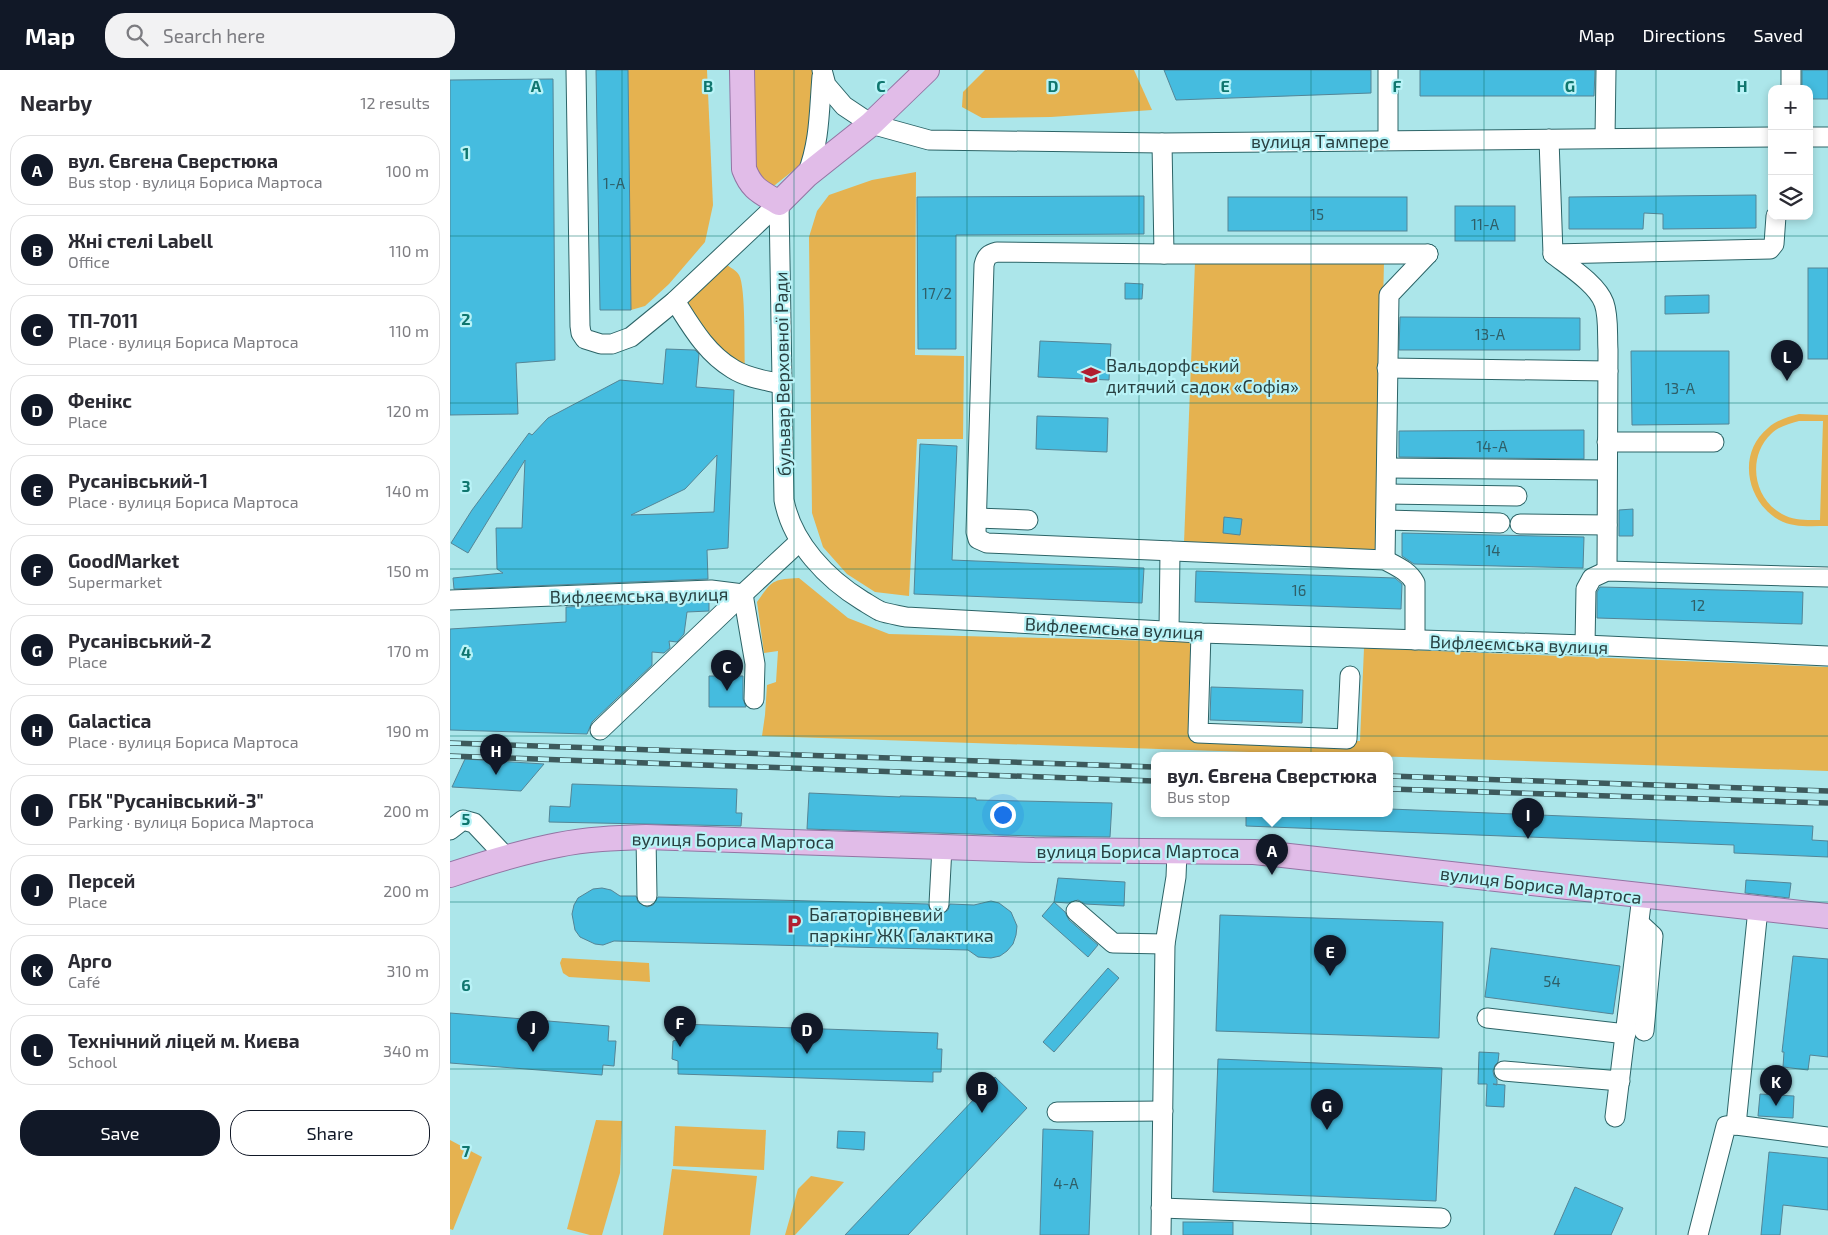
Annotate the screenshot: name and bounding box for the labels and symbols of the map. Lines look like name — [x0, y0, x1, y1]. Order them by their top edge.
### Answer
text: A — [531, 76, 542, 95]
text: B — [703, 76, 713, 95]
text: C — [876, 76, 886, 95]
text: D — [1048, 76, 1059, 95]
text: E — [1220, 76, 1230, 95]
text: F — [1393, 76, 1402, 95]
text: G — [1565, 76, 1575, 95]
text: H — [1736, 76, 1748, 95]
street label: вулиця Тампере — [1251, 130, 1389, 152]
text: 1 — [463, 143, 469, 162]
house number: 1-А — [603, 174, 626, 192]
house number: 15 — [1310, 205, 1324, 223]
house number: 11-А — [1471, 215, 1500, 233]
street label: бульвар Верховної Ради — [769, 271, 795, 477]
house number: 17/2 — [922, 284, 952, 302]
text: 2 — [461, 309, 471, 328]
house number: 13-А — [1475, 325, 1506, 343]
pin: L — [1771, 340, 1803, 381]
place label: Вальдорфський дитячий садок «Софія» — [1106, 354, 1299, 397]
school or university icon: Вальдорфський дитячий садок «Софія» — [1080, 364, 1102, 386]
house number: 13-А — [1665, 379, 1696, 397]
house number: 14-А — [1476, 437, 1508, 455]
text: 3 — [461, 476, 471, 495]
house number: 14 — [1485, 541, 1501, 559]
house number: 16 — [1292, 581, 1306, 599]
street label: Вифлеємська вулиця — [549, 582, 729, 608]
house number: 12 — [1691, 596, 1705, 614]
street label: Вифлеємська вулиця — [1024, 612, 1204, 644]
street label: Вифлеємська вулиця — [1429, 630, 1609, 658]
text: 4 — [461, 642, 471, 661]
pin: C — [711, 650, 743, 691]
pin: H — [480, 734, 512, 775]
pin: I — [1512, 798, 1544, 839]
your location — [990, 802, 1016, 828]
text: 5 — [462, 809, 471, 828]
street label: вулиця Бориса Мартоса — [631, 827, 835, 853]
pin: A — [1256, 834, 1288, 875]
street label: вулиця Бориса Мартоса — [1037, 840, 1239, 862]
street label: вулиця Бориса Мартоса — [1439, 862, 1643, 908]
place label: Багаторівневий паркінг ЖК Галактика — [809, 903, 994, 946]
parking icon: Багаторівневий паркінг ЖК Галактика — [783, 913, 805, 935]
pin: E — [1314, 935, 1346, 976]
house number: 54 — [1543, 972, 1561, 990]
text: 6 — [461, 975, 471, 994]
pin: F — [664, 1006, 696, 1047]
pin: J — [517, 1011, 549, 1052]
pin: D — [791, 1013, 823, 1054]
pin: K — [1760, 1065, 1792, 1106]
pin: B — [966, 1072, 998, 1113]
pin: G — [1311, 1089, 1343, 1130]
text: 7 — [462, 1141, 471, 1160]
house number: 4-А — [1053, 1174, 1079, 1192]

